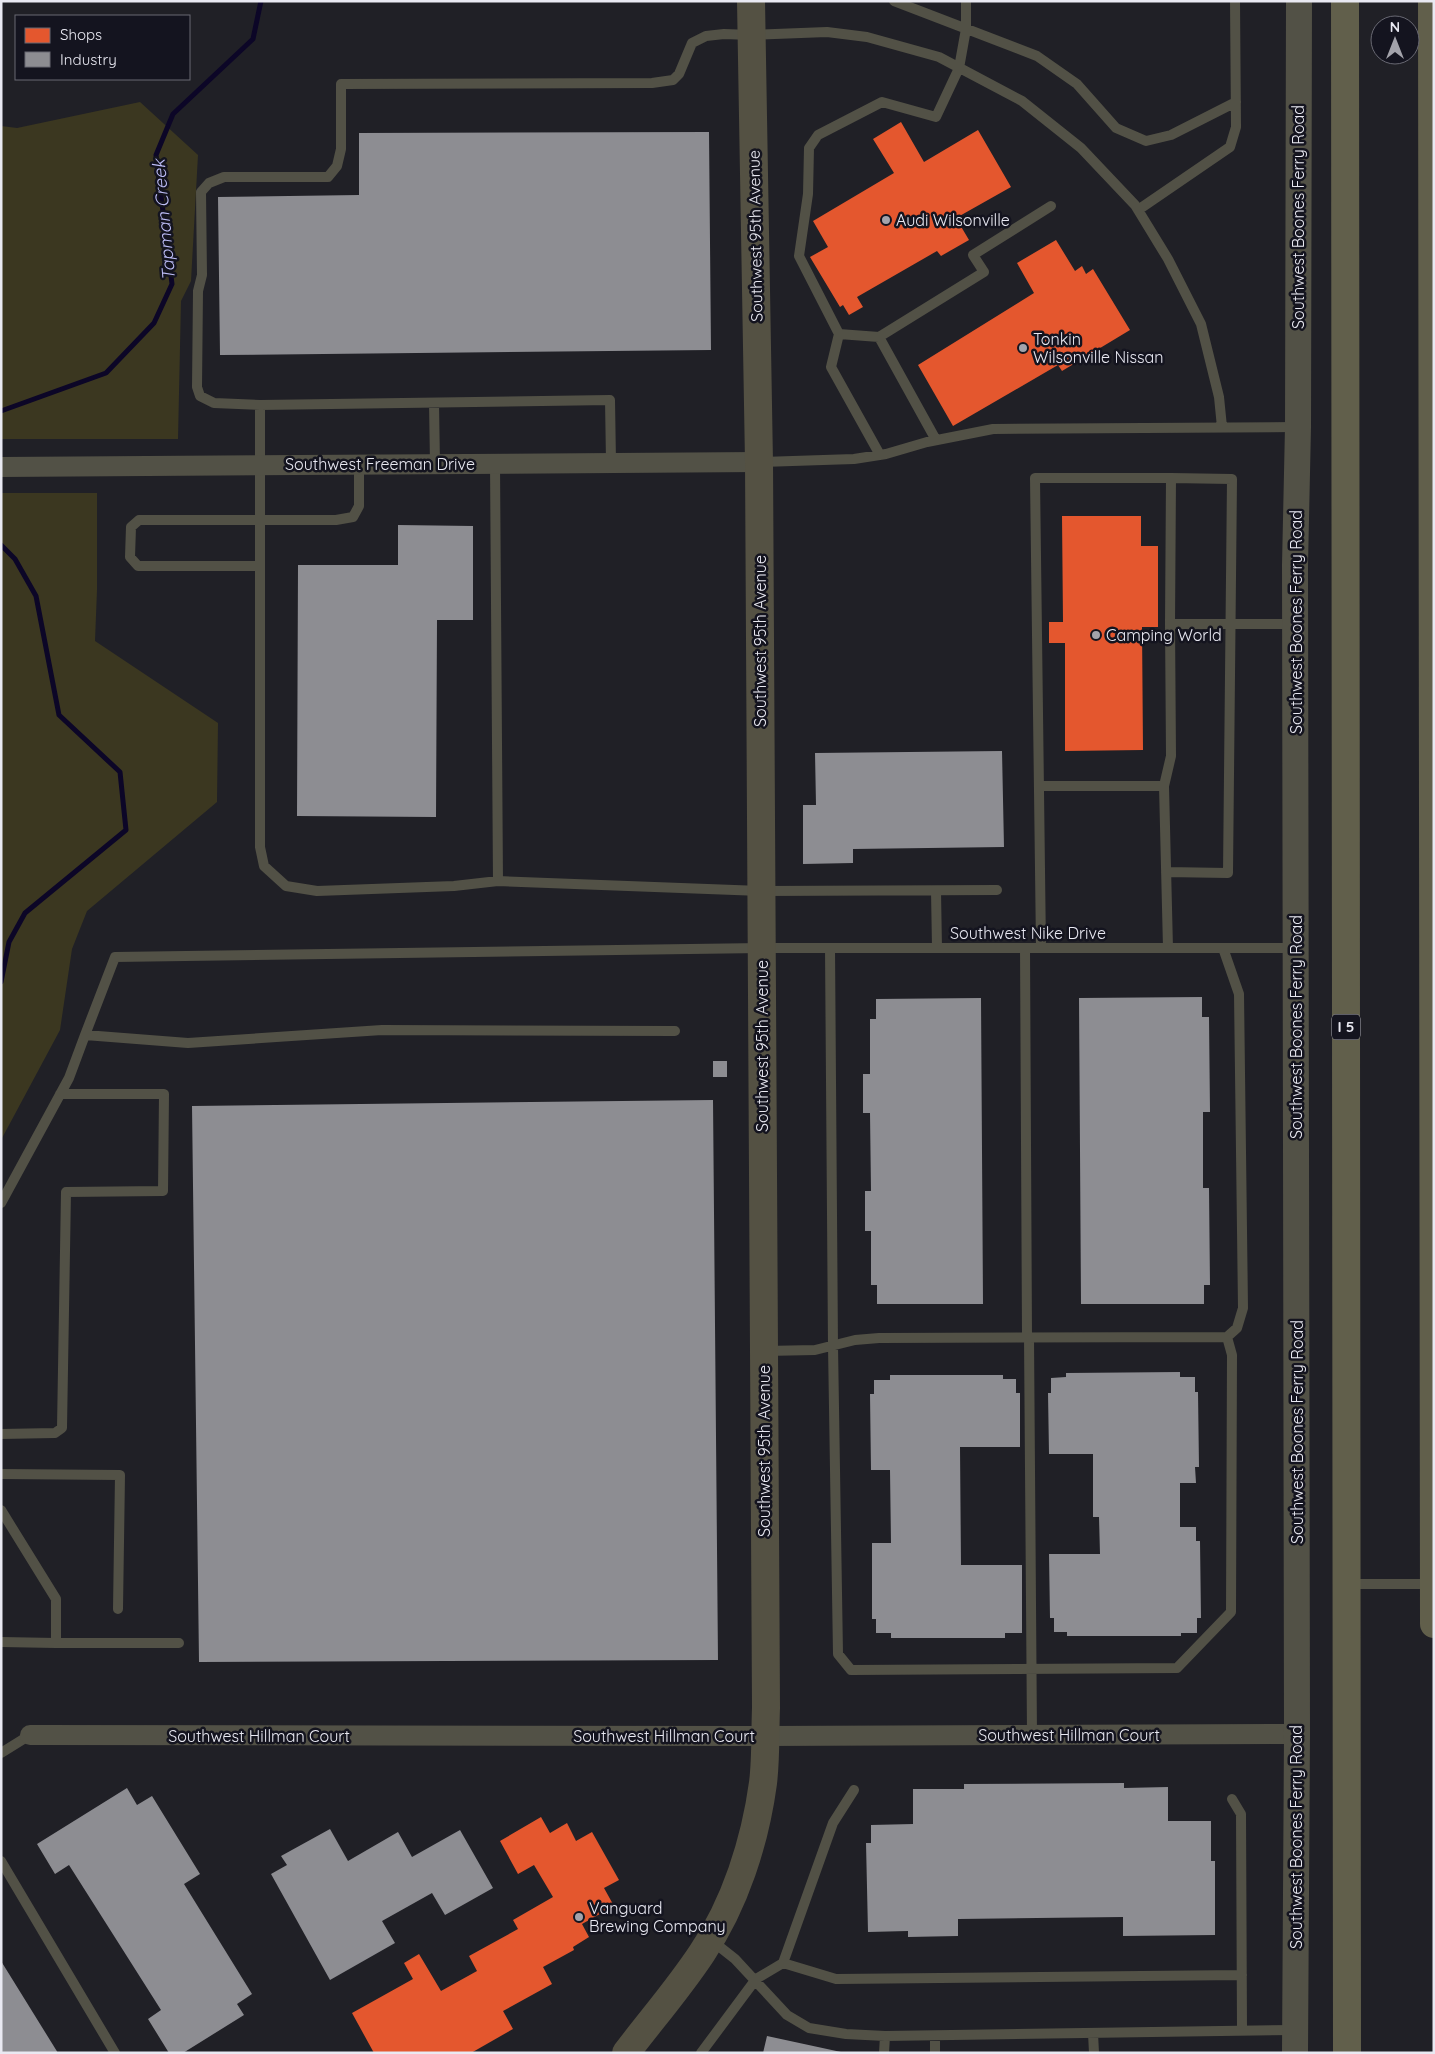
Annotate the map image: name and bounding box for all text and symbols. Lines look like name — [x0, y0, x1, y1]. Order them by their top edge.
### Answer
legend — [15, 15, 190, 80]
north arrow — [1370, 15, 1420, 65]
text: N — [1390, 18, 1400, 36]
text: Shops — [60, 25, 102, 44]
text: Industry — [60, 50, 117, 69]
street label: Southwest Boones Ferry Road — [1288, 105, 1308, 329]
street label: Southwest 95th Avenue — [744, 150, 766, 322]
water label: Tapman Creek — [147, 157, 180, 282]
place label: Audi Wilsonville — [896, 210, 1010, 230]
marker: Audi Wilsonville — [880, 214, 892, 226]
place label: Tonkin Wilsonville Nissan — [1033, 329, 1164, 367]
marker: Tonkin Wilsonville Nissan — [1017, 342, 1029, 354]
street label: Southwest Freeman Drive — [285, 454, 475, 474]
street label: Southwest Boones Ferry Road — [1286, 510, 1306, 734]
street label: Southwest 95th Avenue — [750, 555, 770, 727]
place label: Camping World — [1106, 625, 1222, 645]
marker: Camping World — [1090, 629, 1102, 641]
street label: Southwest Boones Ferry Road — [1286, 915, 1306, 1139]
street label: Southwest Nike Drive — [950, 923, 1106, 943]
street label: Southwest 95th Avenue — [752, 960, 772, 1132]
road number: I 5 — [1332, 1014, 1360, 1040]
street label: Southwest Boones Ferry Road — [1287, 1320, 1307, 1544]
street label: Southwest 95th Avenue — [754, 1365, 774, 1537]
street label: Southwest Hillman Court — [978, 1725, 1160, 1745]
street label: Southwest Boones Ferry Road — [1286, 1725, 1306, 1949]
street label: Southwest Hillman Court — [168, 1726, 350, 1746]
street label: Southwest Hillman Court — [573, 1726, 755, 1746]
place label: Vanguard Brewing Company — [589, 1898, 726, 1936]
marker: Vanguard Brewing Company — [573, 1911, 585, 1923]

